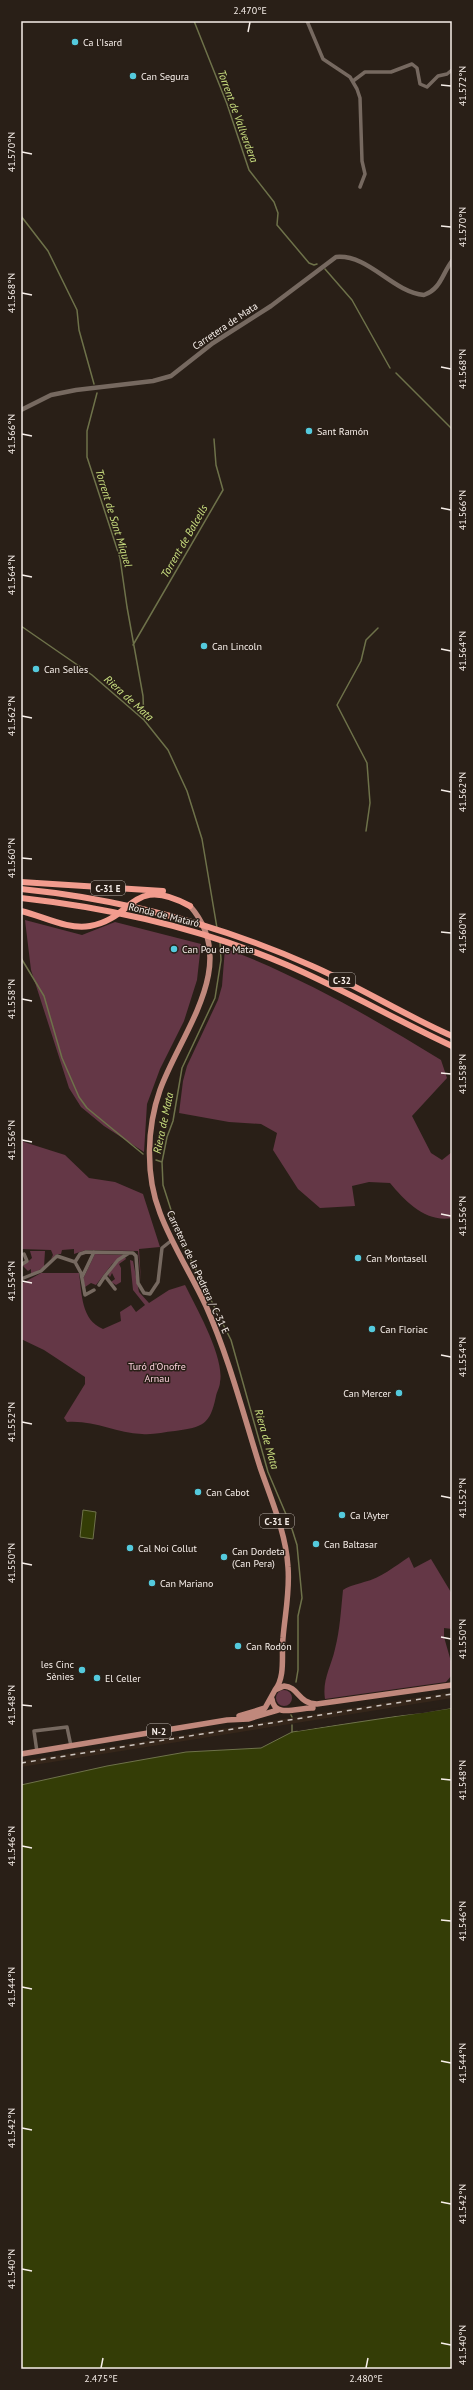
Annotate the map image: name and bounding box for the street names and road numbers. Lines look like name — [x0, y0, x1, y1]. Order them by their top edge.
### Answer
street label: Carretera de Mata — [190, 299, 260, 353]
road number: C-31 E — [91, 881, 125, 895]
street label: Ronda de Mataró — [127, 900, 201, 930]
road number: C-32 — [329, 973, 355, 987]
street label: Carretera de la Pedrera / C-31 E — [164, 1208, 232, 1336]
road number: C-31 E — [260, 1514, 294, 1528]
road number: N-2 — [147, 1724, 171, 1738]

